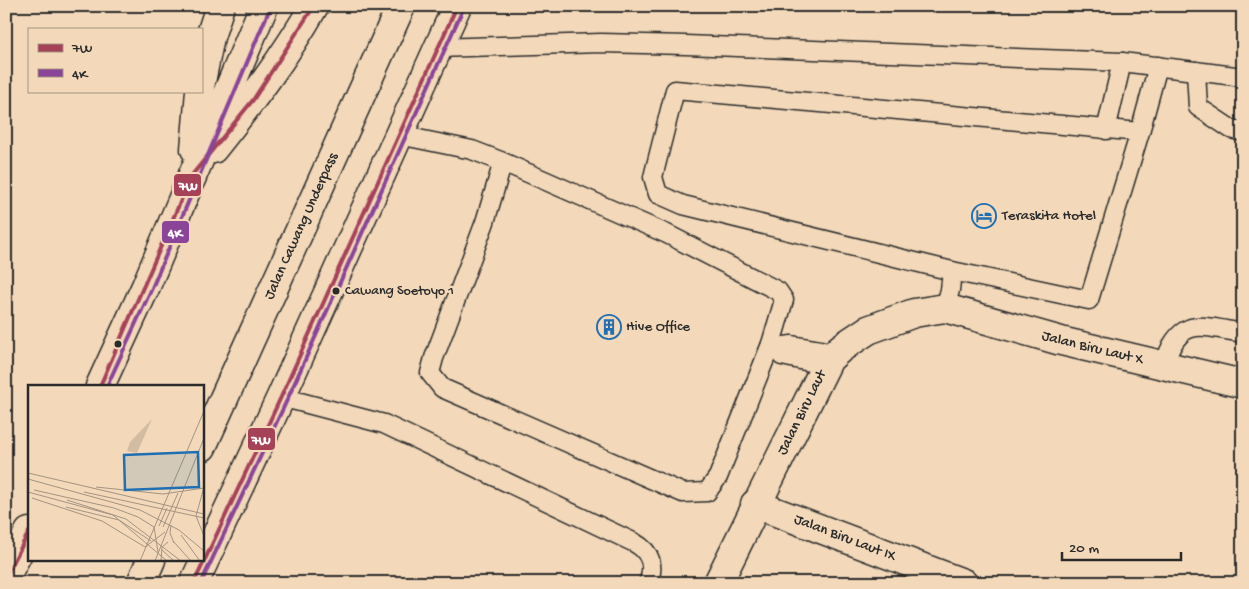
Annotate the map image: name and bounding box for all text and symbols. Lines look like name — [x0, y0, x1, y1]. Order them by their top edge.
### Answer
legend — [28, 28, 202, 92]
text: 7W — [71, 40, 93, 58]
text: 4K — [72, 66, 89, 84]
street label: Jalan Cawang Underpass — [261, 150, 343, 302]
line badge: 7W — [173, 173, 202, 197]
text: 7W — [177, 179, 198, 196]
hotel icon: Teraskita Hotel — [971, 203, 997, 229]
place label: Teraskita Hotel — [1001, 207, 1096, 225]
line badge: 4K — [161, 220, 190, 244]
text: 4K — [167, 226, 184, 243]
place label: Cawang Soetoyo 1 — [345, 283, 454, 300]
marker: Cawang Soetoyo 1 — [331, 286, 341, 296]
building icon: Hive Office — [596, 314, 622, 340]
place label: Hive Office — [626, 318, 690, 336]
street label: Jalan Biru Laut X — [1040, 327, 1146, 369]
unlabelled marker — [113, 339, 123, 349]
street label: Jalan Biru Laut — [774, 366, 832, 458]
inset map — [28, 385, 204, 562]
line badge: 7W — [247, 427, 276, 451]
text: 7W — [250, 433, 271, 450]
street label: Jalan Biru Laut IX — [791, 511, 899, 566]
scale bar — [1062, 529, 1180, 561]
text: 20 m — [1069, 540, 1099, 558]

